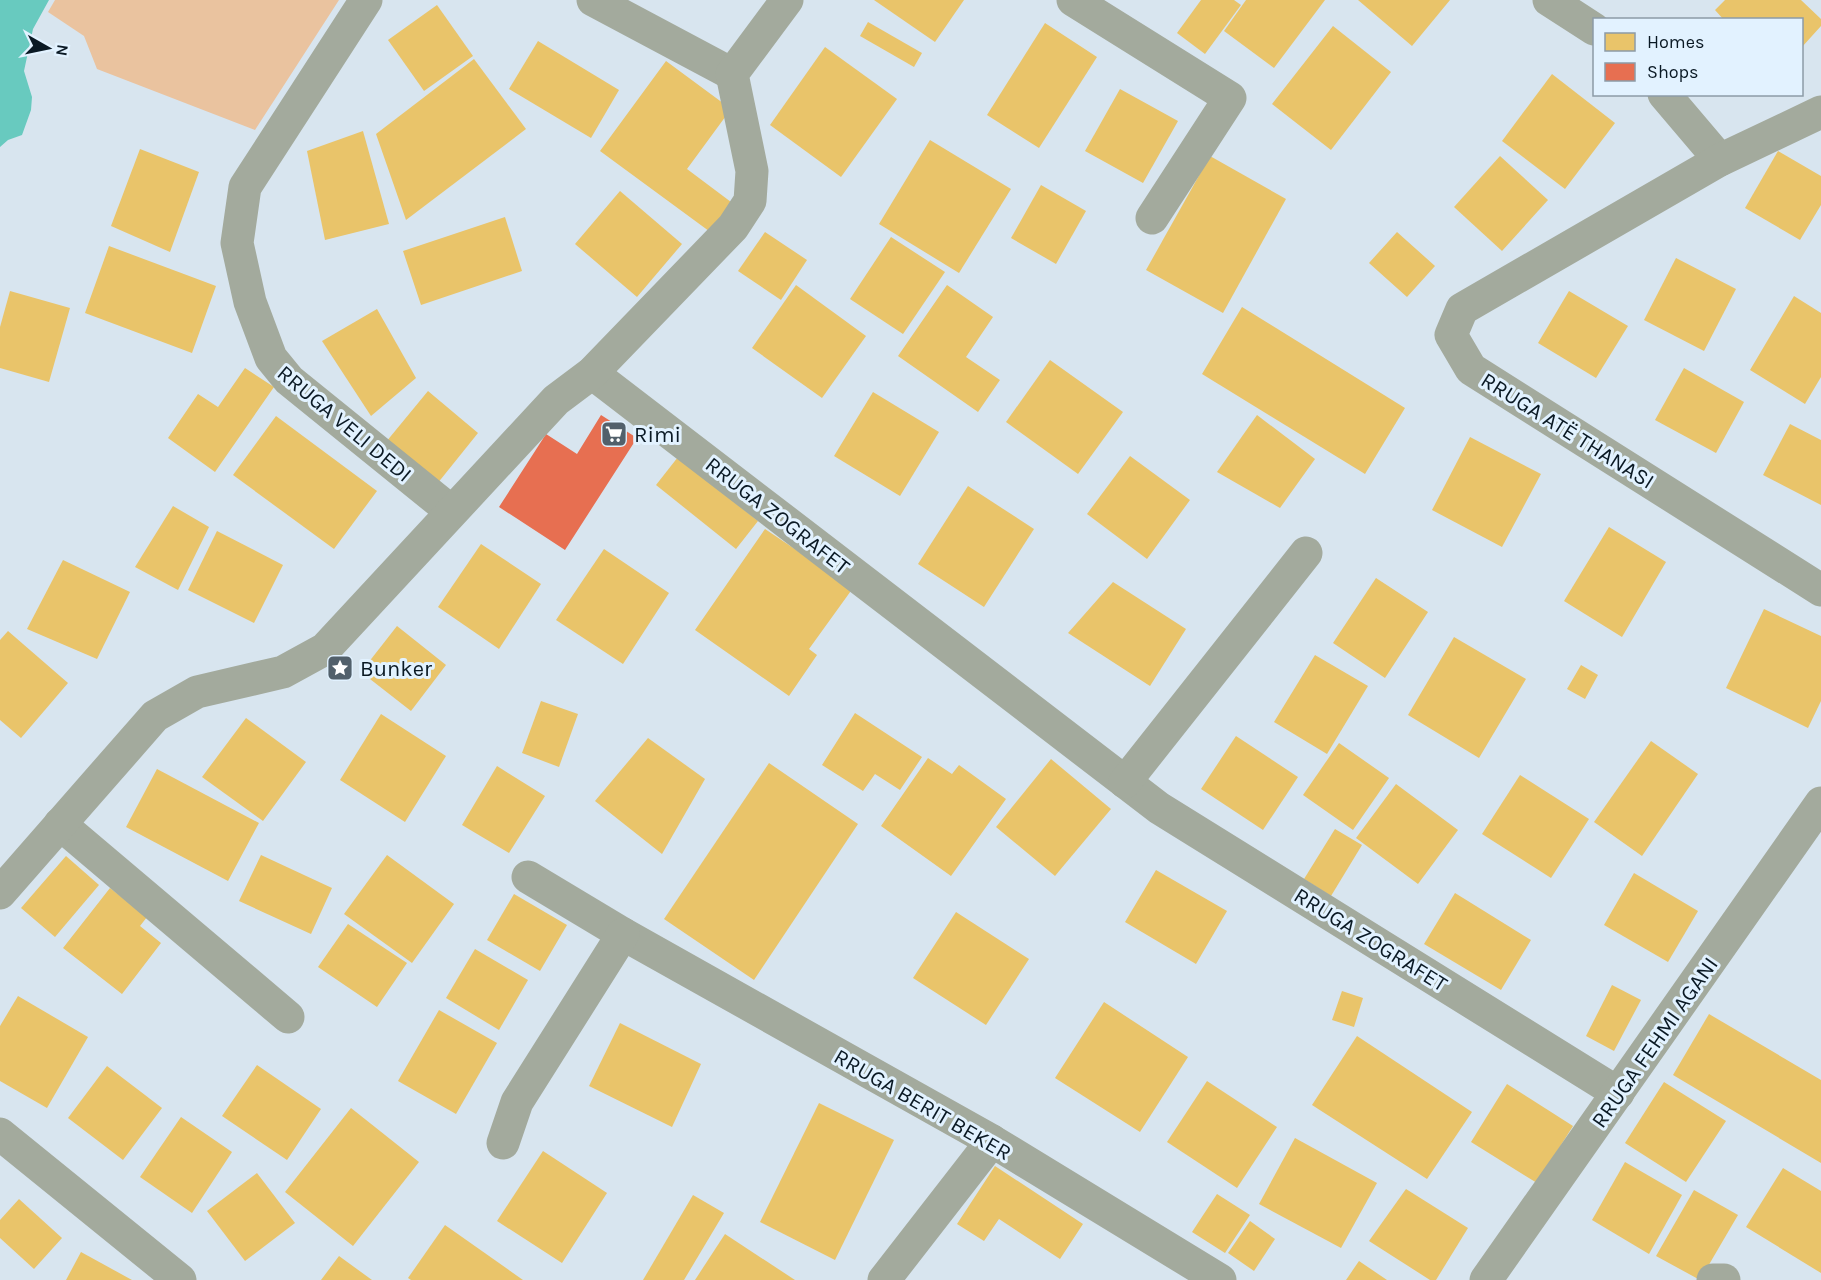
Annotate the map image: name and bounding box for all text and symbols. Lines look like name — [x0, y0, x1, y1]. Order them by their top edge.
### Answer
north arrow — [18, 18, 78, 78]
legend — [1593, 18, 1803, 96]
text: Homes — [1647, 31, 1704, 53]
text: N — [52, 43, 73, 57]
text: Shops — [1647, 61, 1699, 83]
street label: RRUGA VELI DEDI — [272, 360, 417, 488]
street label: RRUGA ATË THANASI — [1476, 367, 1659, 495]
supermarket icon: Rimi — [599, 419, 629, 449]
place label: Rimi — [634, 422, 681, 448]
street label: RRUGA ZOGRAFET — [700, 451, 855, 580]
place icon: Bunker — [325, 653, 355, 683]
place label: Bunker — [360, 656, 432, 682]
street label: RRUGA ZOGRAFET — [1289, 882, 1452, 997]
street label: RRUGA FEHMI AGANI — [1586, 952, 1724, 1133]
street label: RRUGA BERIT BEKER — [829, 1043, 1016, 1166]

